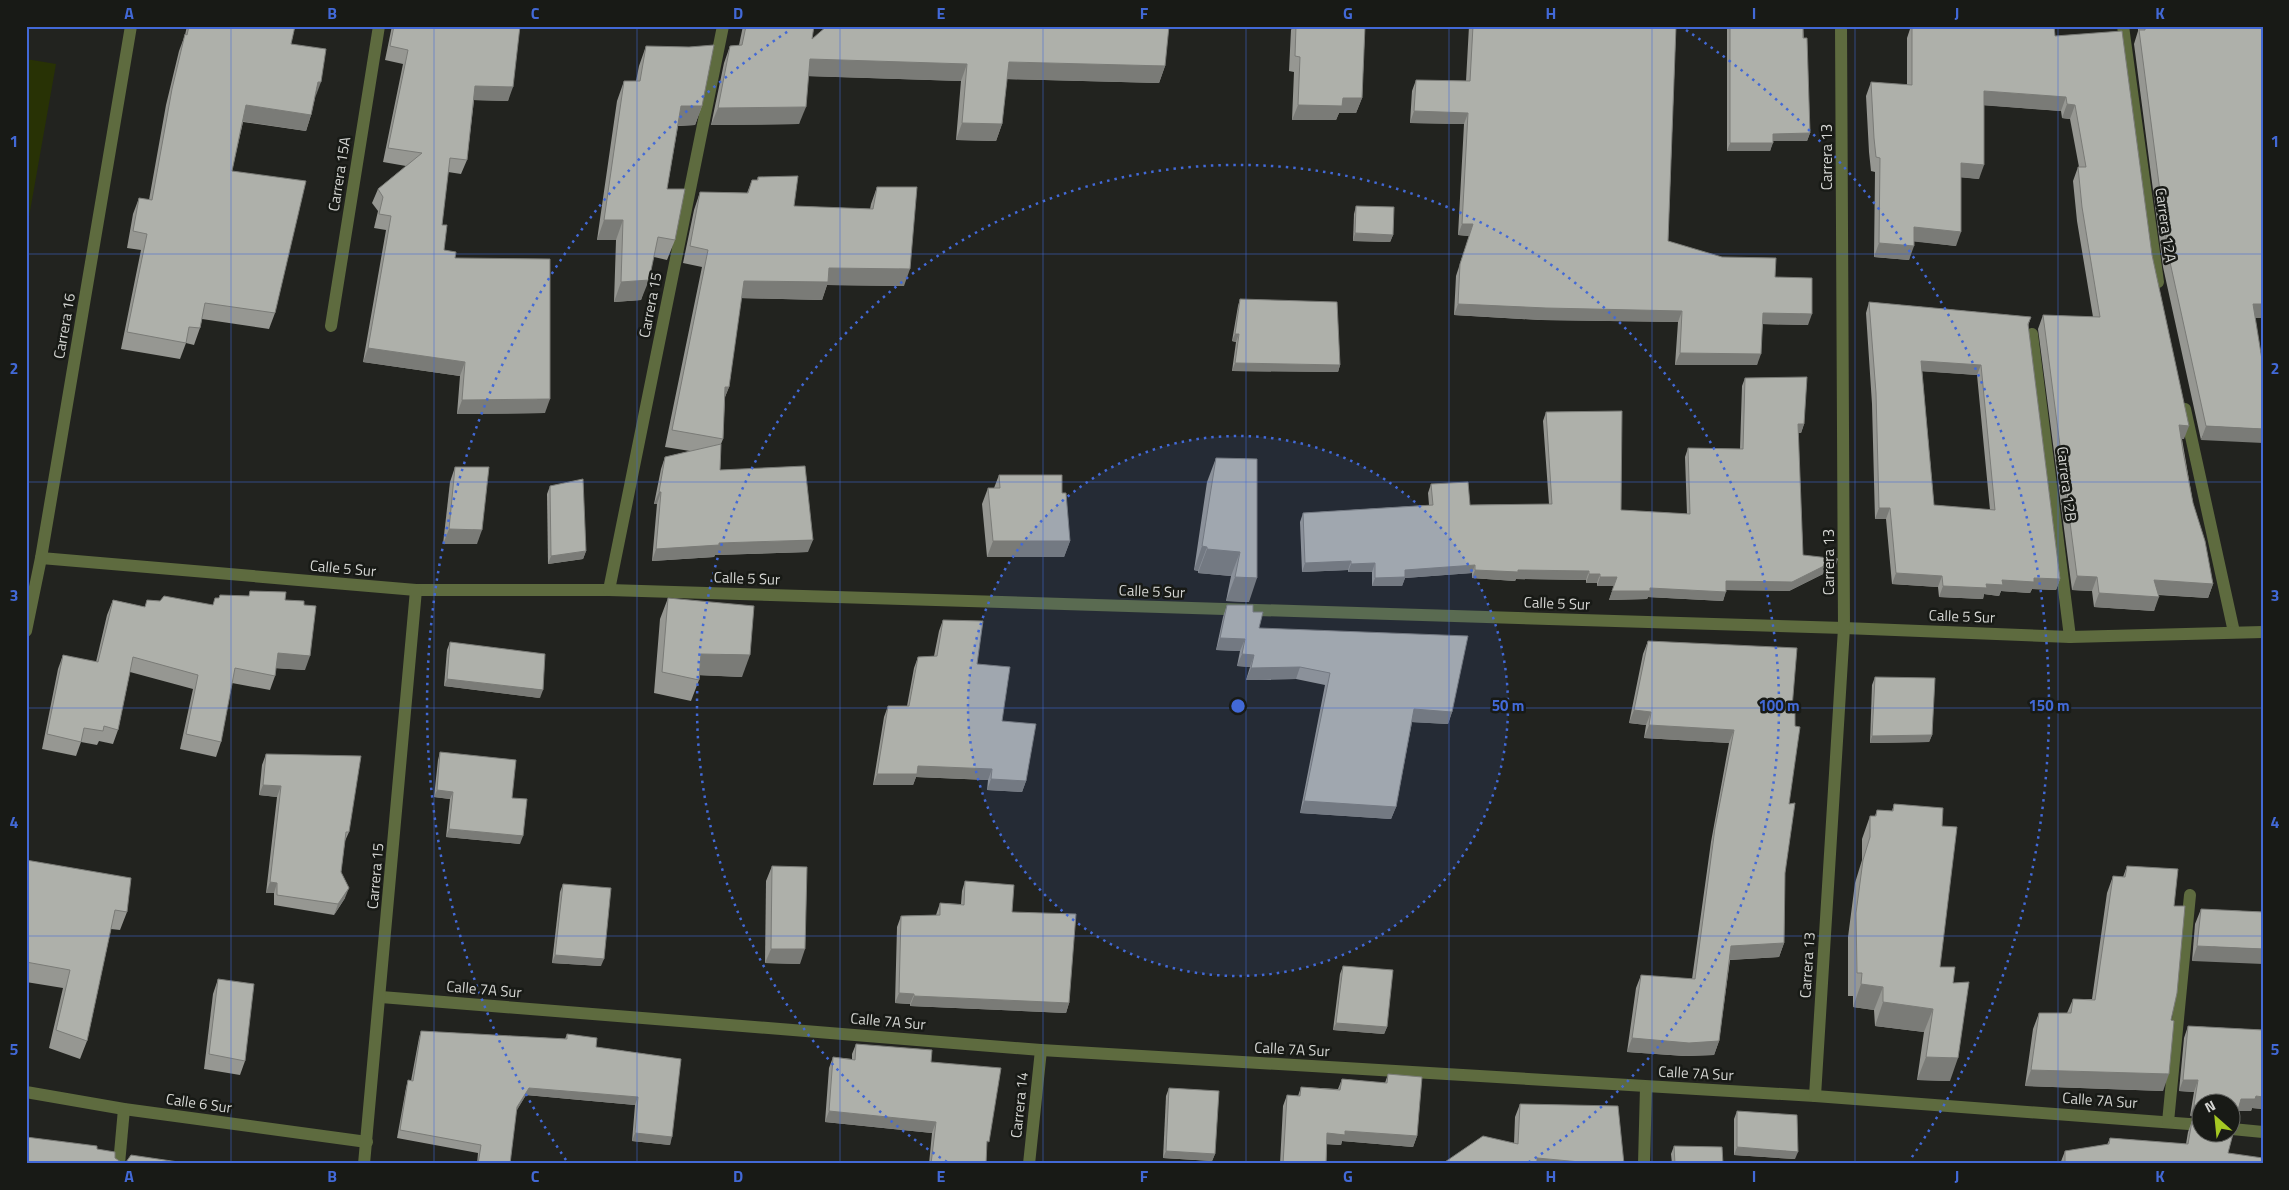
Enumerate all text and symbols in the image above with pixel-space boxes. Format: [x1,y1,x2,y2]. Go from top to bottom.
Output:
text: A [124,1,134,25]
text: B [327,1,337,25]
text: C [531,1,540,25]
text: D [733,1,743,25]
text: E [937,1,946,25]
text: F [1140,1,1149,25]
text: G [1343,1,1353,25]
text: H [1546,1,1556,25]
text: I [1752,1,1756,25]
text: J [1955,1,1959,25]
text: K [2155,1,2165,25]
street label: Carrera 13 [1815,124,1838,190]
text: 1 [10,129,18,153]
text: 1 [2271,129,2279,153]
street label: Carrera 15A [322,135,356,213]
street label: Carrera 12A [2149,186,2183,264]
street label: Carrera 15 [632,270,668,340]
street label: Carrera 16 [47,291,81,361]
text: 2 [10,356,18,380]
text: 2 [2271,356,2279,380]
street label: Carrera 12B [2051,445,2083,523]
street label: Carrera 13 [1817,529,1840,595]
street label: Calle 5 Sur [309,554,377,582]
street label: Calle 5 Sur [713,565,781,591]
street label: Calle 5 Sur [1118,578,1186,604]
text: 3 [10,583,18,607]
text: 3 [2271,583,2279,607]
street label: Calle 5 Sur [1523,590,1591,616]
street label: Calle 5 Sur [1928,603,1996,629]
text: 50 m [1492,694,1524,717]
text: 100 m [1758,694,1800,717]
text: 150 m [2028,694,2070,717]
centre of rings [1229,697,1247,715]
text: 4 [10,810,19,834]
text: 4 [2271,810,2280,834]
street label: Carrera 15 [361,842,389,910]
street label: Carrera 13 [1793,931,1821,999]
street label: Calle 7A Sur [445,974,523,1004]
street label: Calle 7A Sur [849,1006,927,1036]
street label: Calle 7A Sur [1254,1036,1330,1062]
text: 5 [10,1037,19,1061]
text: 5 [2271,1037,2280,1061]
street label: Calle 7A Sur [1658,1060,1734,1086]
street label: Carrera 14 [1004,1071,1034,1139]
street label: Calle 7A Sur [2062,1086,2138,1114]
street label: Calle 6 Sur [164,1087,234,1119]
north arrow [2192,1092,2242,1142]
text: N [2201,1094,2219,1118]
text: A [124,1164,134,1188]
text: B [327,1164,337,1188]
text: C [531,1164,540,1188]
text: D [733,1164,743,1188]
text: E [937,1164,946,1188]
text: F [1140,1164,1149,1188]
text: G [1343,1164,1353,1188]
text: H [1546,1164,1556,1188]
text: I [1752,1164,1756,1188]
text: J [1955,1164,1959,1188]
text: K [2155,1164,2165,1188]

